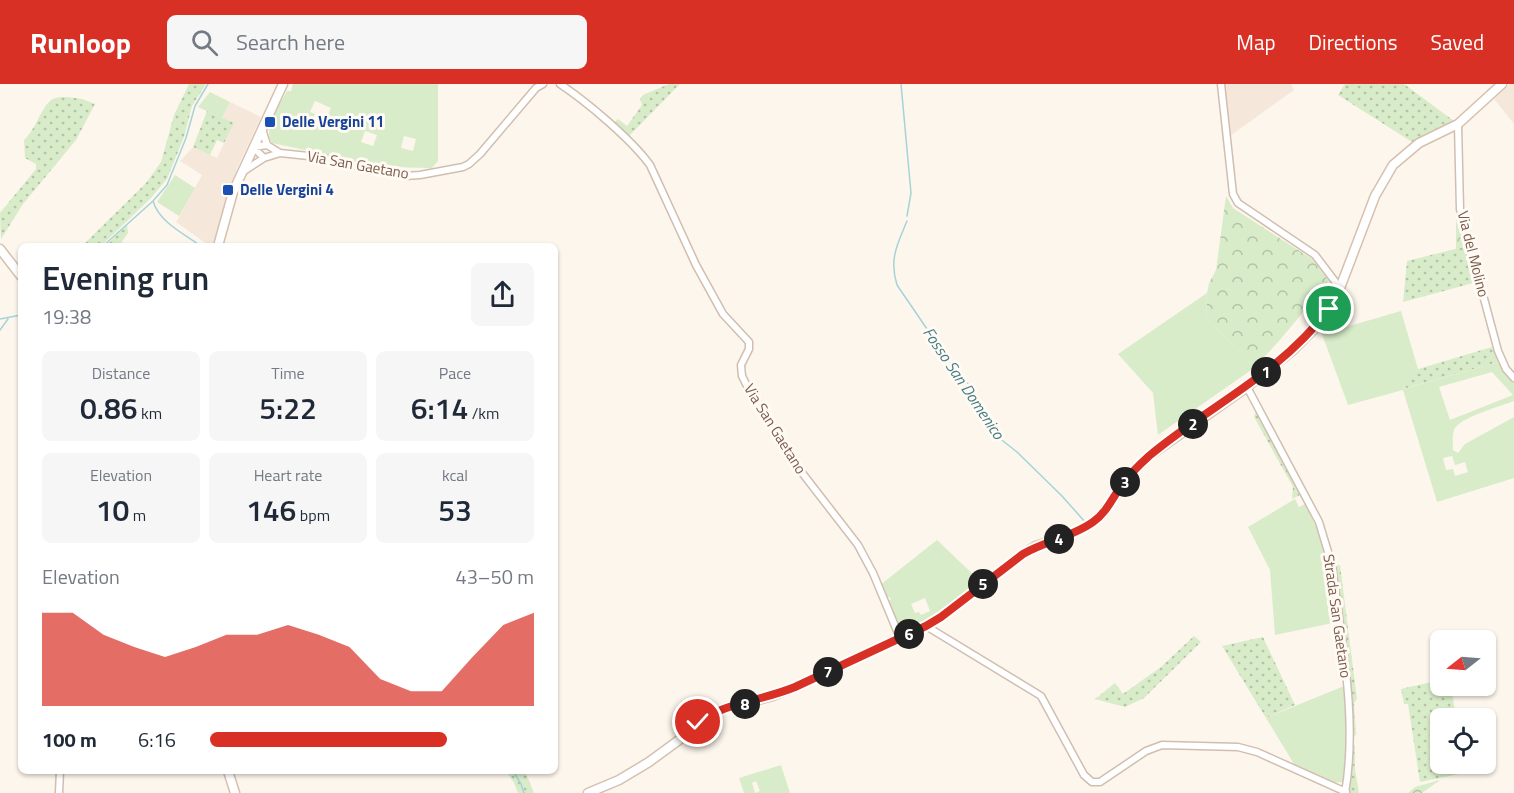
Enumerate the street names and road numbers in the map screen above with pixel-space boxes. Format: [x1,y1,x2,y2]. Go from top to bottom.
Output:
street label: Via San Gaetano [305,144,411,185]
street label: Via del Molino [1452,208,1495,300]
street label: Via San Gaetano [738,379,812,479]
street label: Strada San Gaetano [1317,553,1358,679]

